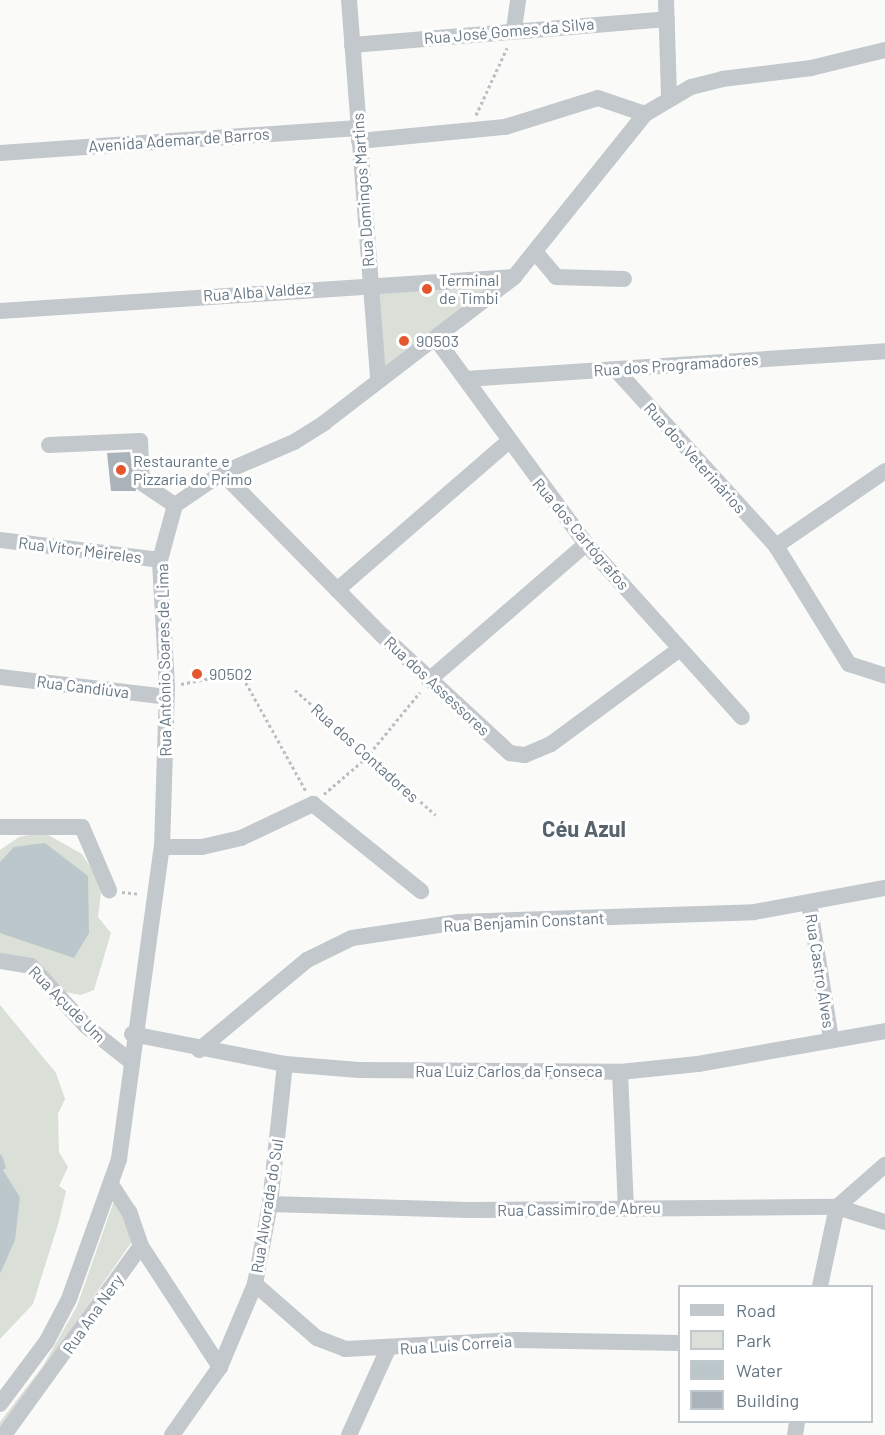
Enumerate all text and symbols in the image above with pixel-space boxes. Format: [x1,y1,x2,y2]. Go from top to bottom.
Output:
street label: Rua José Gomes da Silva [423,14,595,48]
street label: Rua Domingos Martins [348,112,378,268]
street label: Avenida Ademar de Barros [88,124,270,156]
place label: Terminal de Timbi [439,270,499,308]
street label: Rua Alba Valdez [202,279,312,305]
marker: Terminal de Timbi [420,282,434,296]
place label: 90503 [416,331,459,351]
marker: 90503 [397,334,411,348]
street label: Rua dos Programadores [593,350,759,380]
street label: Rua dos Veterinários [640,399,750,517]
place label: Restaurante e Pizzaria do Primo [133,451,252,489]
marker: Restaurante e Pizzaria do Primo [114,463,128,477]
street label: Rua dos Cartógrafos [529,474,633,594]
street label: Rua Vítor Meireles [17,533,143,567]
street label: Rua Antônio Soares de Lima [153,563,175,757]
street label: Rua dos Assessores [380,632,494,740]
place label: 90502 [209,664,252,684]
marker: 90502 [190,667,204,681]
street label: Rua Candiúva [36,672,130,702]
street label: Rua dos Contadores [307,700,423,806]
district label: Céu Azul [542,816,626,842]
street label: Rua Benjamin Constant [443,908,605,936]
street label: Rua Castro Alves [801,912,839,1030]
street label: Rua Açude Um [25,962,109,1046]
street label: Rua Luiz Carlos da Fonseca [415,1061,603,1081]
street label: Rua Alvorada do Sul [247,1138,287,1274]
street label: Rua Cassimiro de Abreu [497,1198,661,1220]
street label: Rua Ana Nery [59,1271,127,1357]
legend [678,1285,873,1423]
text: Road [736,1299,776,1321]
text: Park [736,1329,771,1351]
street label: Rua Luís Correia [399,1332,513,1358]
text: Water [736,1359,783,1381]
text: Building [736,1389,799,1411]

